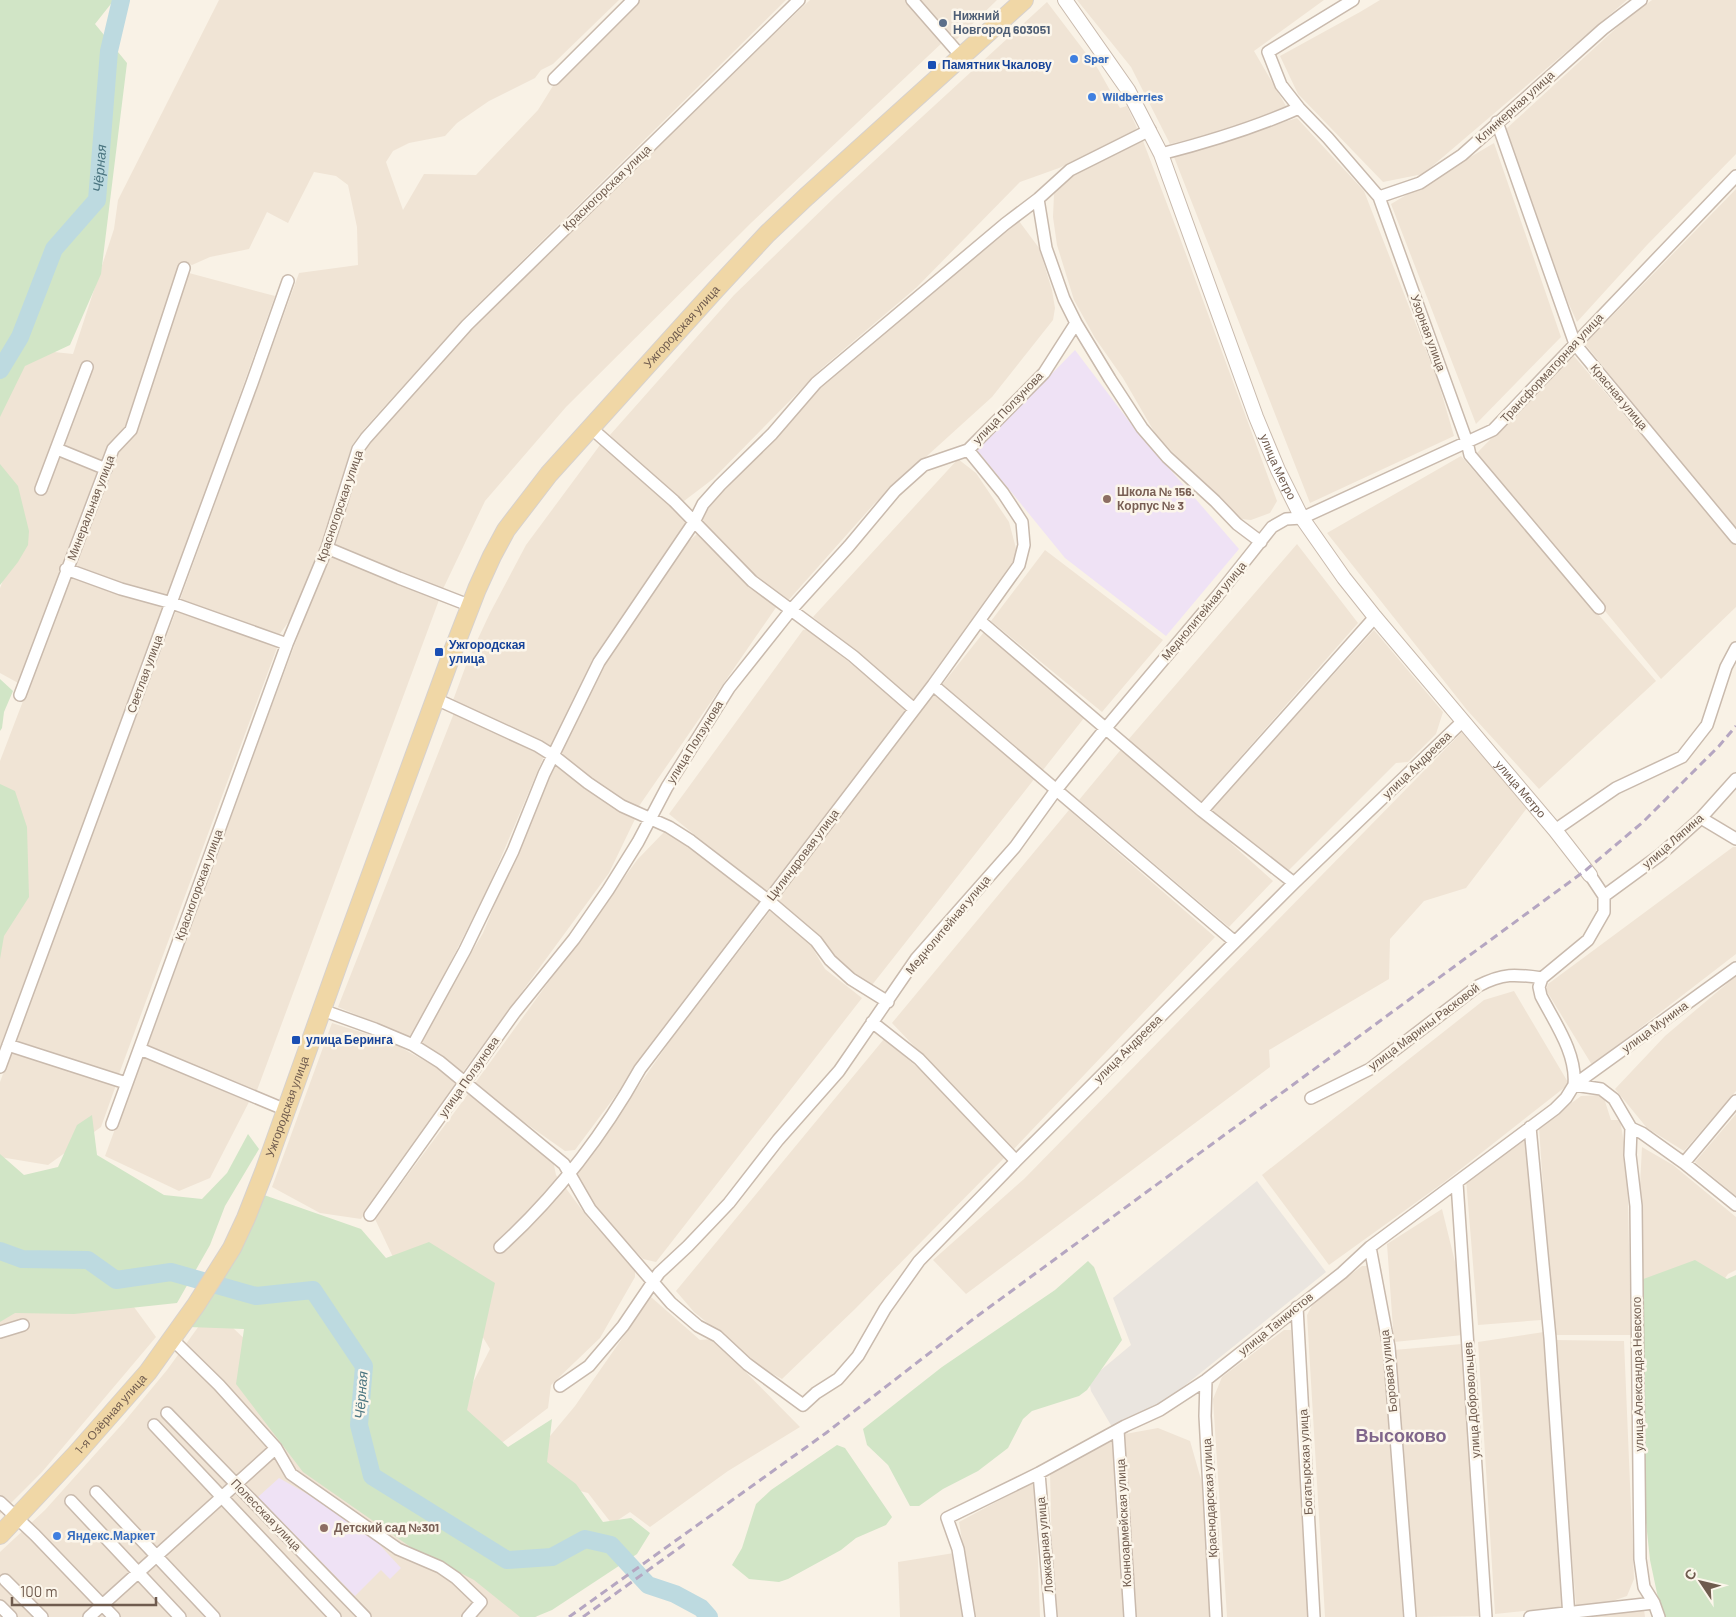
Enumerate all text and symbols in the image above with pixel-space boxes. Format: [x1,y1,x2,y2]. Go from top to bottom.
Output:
place label: Нижний Новгород 603051 [953,8,1050,37]
marker: Нижний Новгород 603051 [937,17,949,29]
place label: Spar [1084,51,1109,65]
marker: Spar [1068,53,1080,65]
place label: Памятник Чкалову [942,57,1052,72]
marker: Памятник Чкалову [926,59,938,71]
street label: Клинкерная улица [1472,67,1558,146]
place label: Wildberries [1102,89,1163,103]
marker: Wildberries [1086,91,1098,103]
street label: Красногорская улица [559,141,654,234]
water label: Чёрная [89,143,110,193]
street label: Ужгородская улица [640,282,722,370]
street label: Узорная улица [1408,292,1449,374]
street label: Трансформаторная улица [1497,310,1607,426]
street label: Красная улица [1587,361,1652,433]
street label: улица Ползунова [969,368,1046,447]
street label: улица Метро [1257,432,1300,502]
street label: Красногорская улица [313,448,366,564]
street label: Минеральная улица [63,453,118,563]
place label: Школа № 156. Корпус № 3 [1117,484,1195,513]
marker: Школа № 156. Корпус № 3 [1101,493,1113,505]
street label: Меднолитейная улица [1158,558,1249,663]
street label: Светлая улица [123,632,166,715]
place label: Ужгородская улица [449,637,525,666]
marker: Ужгородская улица [433,646,445,658]
street label: улица Ползунова [663,697,726,786]
street label: улица Андреева [1379,728,1454,801]
street label: улица Метро [1492,757,1550,820]
street label: Цилиндровая улица [763,806,842,904]
street label: улица Ляпина [1639,810,1707,871]
street label: Красногорская улица [171,827,226,942]
street label: Меднолитейная улица [902,872,993,977]
street label: улица Марины Расковой [1365,980,1482,1073]
street label: улица Мунина [1619,997,1691,1056]
street label: улица Андреева [1091,1011,1165,1086]
place label: улица Беринга [306,1032,393,1047]
street label: улица Ползунова [435,1033,502,1120]
marker: улица Беринга [290,1034,302,1046]
street label: Ужгородская улица [262,1054,311,1159]
street label: улица Танкистов [1235,1289,1316,1358]
street label: улица Александра Невского [1629,1296,1646,1452]
street label: Боровая улица [1377,1329,1400,1413]
street label: улица Добровольцев [1460,1342,1483,1459]
water label: Чёрная [350,1370,371,1419]
street label: 1-я Озёрная улица [71,1371,149,1456]
street label: Богатырская улица [1295,1408,1316,1515]
district label: Высоково [1356,1424,1446,1446]
street label: Краснодарская улица [1199,1437,1220,1558]
street label: Конноармейская улица [1113,1458,1134,1588]
street label: Полесская улица [228,1475,305,1554]
street label: Ложкарная улица [1033,1496,1056,1594]
place label: Детский сад №301 [334,1520,439,1535]
marker: Детский сад №301 [318,1522,330,1534]
place label: Яндекс.Маркет [67,1528,156,1543]
marker: Яндекс.Маркет [51,1530,63,1542]
north arrow [1676,1557,1726,1607]
text: С [1680,1565,1700,1583]
scale bar [12,1574,156,1606]
text: 100 m [20,1582,58,1600]

